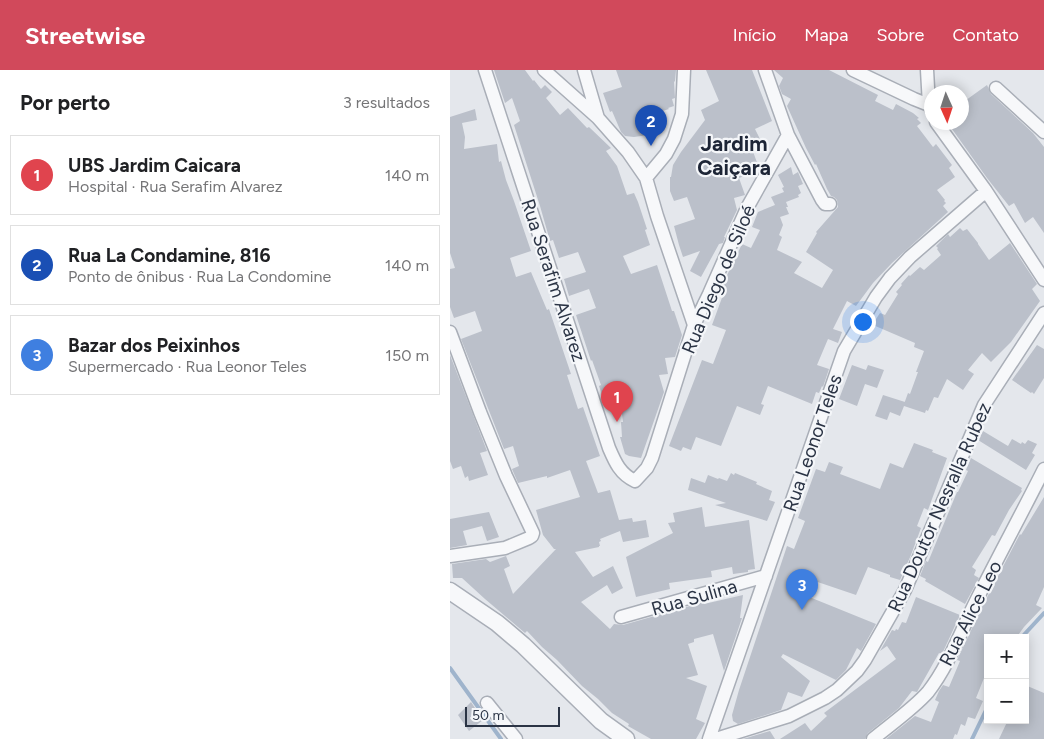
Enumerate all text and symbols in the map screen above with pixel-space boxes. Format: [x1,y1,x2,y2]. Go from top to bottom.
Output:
text: Streetwise [25,21,145,50]
text: Início [733,24,776,46]
text: Mapa [804,24,848,46]
text: Sobre [876,24,924,46]
text: Contato [952,24,1019,46]
north arrow [924,85,969,130]
text: Por perto [20,90,110,115]
text: 3 resultados [343,93,430,112]
pin: 2 [635,105,667,146]
district label: Jardim Caiçara [697,131,771,180]
text: UBS Jardim Caicara [68,154,241,177]
text: 1 [34,166,40,185]
text: 140 m [385,166,429,185]
text: Hospital · Rua Serafim Alvarez [68,177,283,196]
street label: Rua Serafim Alvarez [516,196,591,364]
street label: Rua Diego de Siloé [677,201,760,357]
text: Rua La Condamine, 816 [68,244,271,267]
text: 2 [32,256,42,275]
text: 140 m [385,256,429,275]
text: Ponto de ônibus · Rua La Condomine [68,267,331,286]
your location [850,309,876,335]
text: Bazar dos Peixinhos [68,334,240,357]
text: 3 [33,346,41,365]
text: 150 m [385,346,429,365]
text: Supermercado · Rua Leonor Teles [68,357,307,376]
street label: Rua Leonor Teles [778,371,847,515]
pin: 1 [601,381,633,422]
street label: Rua Doutor Nesralla Rubez [883,399,996,616]
street label: Rua Alice Leo [934,557,1007,670]
pin: 3 [786,569,818,610]
street label: Rua Sulina [649,574,740,621]
map controls [984,634,1029,724]
button: + [984,634,1029,679]
button: − [984,679,1029,724]
scale bar [465,704,560,727]
text: 50 m [472,707,504,724]

